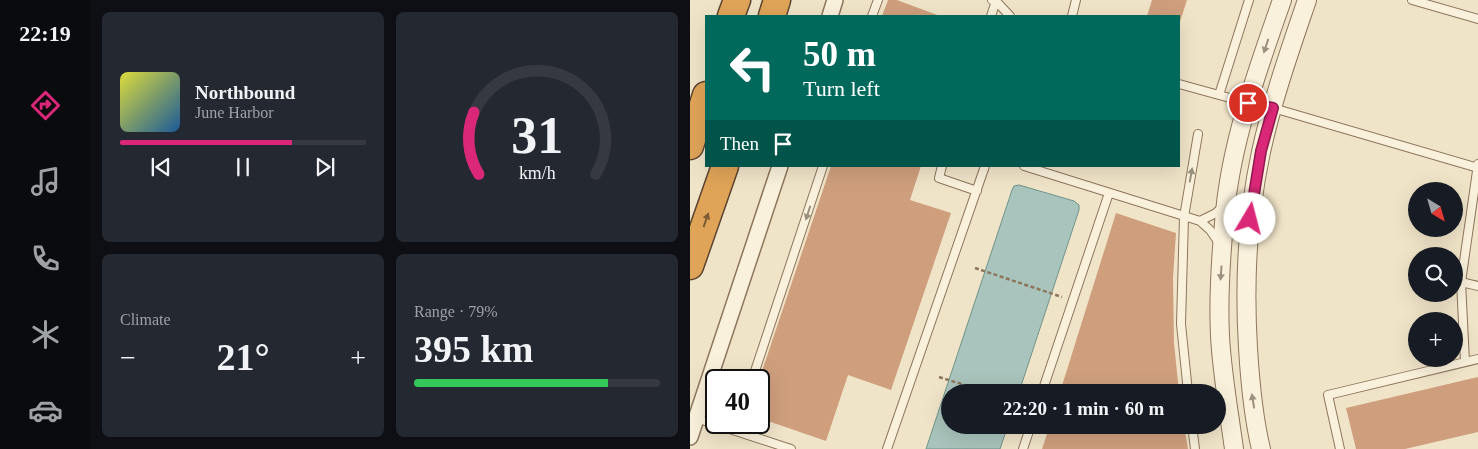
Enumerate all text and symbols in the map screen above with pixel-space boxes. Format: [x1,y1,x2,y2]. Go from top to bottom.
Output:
text: 22:19 [19,21,71,46]
icon: left [720,35,785,100]
text: 50 m [803,35,876,74]
one-way arrow [1262,39,1269,54]
text: Turn left [803,76,880,101]
text: Northbound [195,82,295,103]
pin [1227,82,1269,124]
icon: directions [28,88,63,123]
icon: arrive [1234,89,1262,117]
text: June Harbor [195,104,274,121]
text: 31 [511,107,563,164]
icon: arrive [769,130,797,158]
text: Then [720,133,759,154]
icon: previous [147,153,175,181]
icon: pause [229,153,257,181]
icon: next [311,153,339,181]
text: km/h [519,163,555,183]
icon: music [28,164,63,199]
one-way arrow [1187,167,1195,183]
north arrow [1408,182,1462,238]
map controls [1408,182,1463,367]
position arrow [1223,192,1275,244]
one-way arrow [803,205,811,220]
one-way arrow [702,212,710,227]
icon: phone [28,241,63,276]
button: search [1408,247,1463,302]
one-way arrow [1217,266,1225,282]
text: Range · 79% [414,303,498,320]
text: Climate [120,311,171,328]
button: + [1408,312,1463,367]
icon: climate [28,317,63,352]
text: 395 km [414,328,533,370]
text: 21° [216,336,270,378]
text: − [120,342,136,373]
text: + [350,342,366,373]
speed limit sign: 40 [705,369,770,434]
icon: car [28,393,63,428]
one-way arrow [1249,393,1257,409]
text: 22:20 · 1 min · 60 m [1003,398,1164,419]

